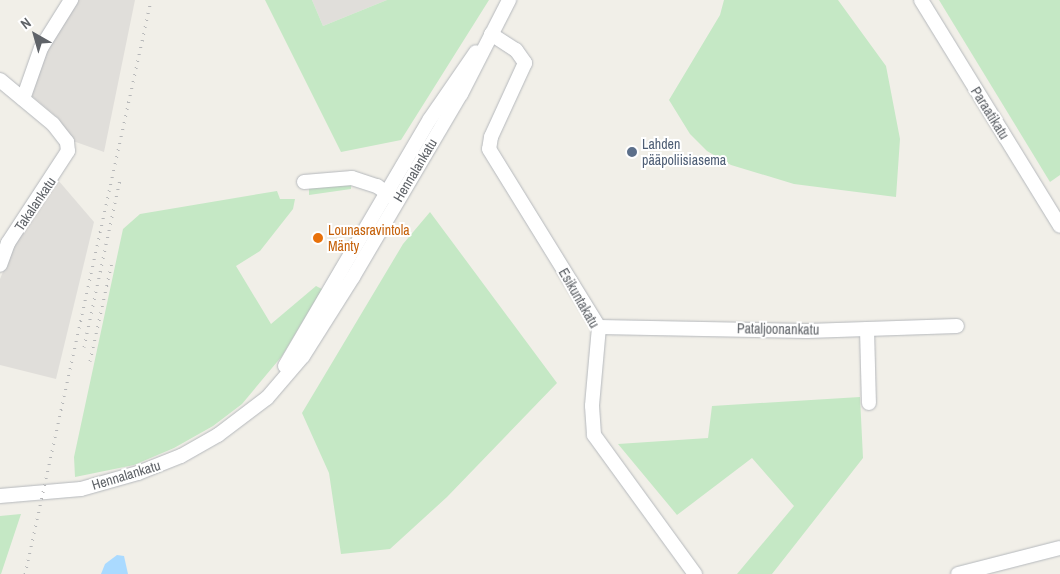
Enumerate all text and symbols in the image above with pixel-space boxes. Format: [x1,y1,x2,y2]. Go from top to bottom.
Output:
north arrow [10,10,60,60]
text: N [17,14,35,33]
street label: Paraatikatu [967,84,1013,142]
street label: Hennalankatu [390,135,440,205]
place label: Lahden pääpoliisiasema [642,136,726,168]
marker: Lahden pääpoliisiasema [626,146,638,158]
street label: Takalankatu [11,174,59,234]
place label: Lounasravintola Mänty [328,222,410,254]
marker: Lounasravintola Mänty [312,232,324,244]
street label: Esikuntakatu [555,265,603,331]
street label: Pataljoonankatu [737,320,819,338]
street label: Hennalankatu [90,457,162,493]

